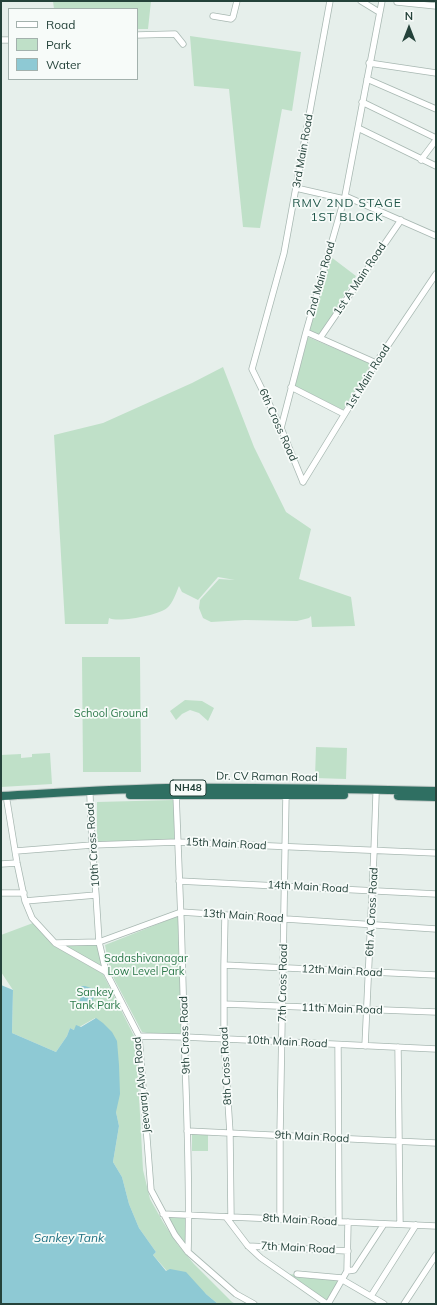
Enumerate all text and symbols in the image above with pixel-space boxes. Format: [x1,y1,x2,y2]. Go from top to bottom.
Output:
legend [8,8,138,80]
north arrow [389,8,429,48]
text: N [405,9,413,23]
text: Road [46,17,75,32]
text: Park [46,37,71,52]
text: Water [46,57,81,72]
street label: 3rd Main Road [290,113,316,189]
district label: RMV 2ND STAGE 1ST BLOCK [292,196,402,224]
street label: 2nd Main Road [304,240,338,318]
street label: 1st A Main Road [331,240,389,318]
street label: 1st Main Road [343,342,393,412]
street label: 6th Cross Road [256,387,300,463]
park label: School Ground [74,707,148,721]
street label: Dr. CV Raman Road [216,770,318,784]
road number: NH48 [170,780,206,796]
street label: 10th Cross Road [83,802,103,888]
street label: 15th Main Road [185,835,267,853]
street label: 6th A Cross Road [363,867,381,957]
street label: 14th Main Road [267,878,349,896]
street label: 13th Main Road [202,907,284,925]
street label: 7th Cross Road [276,944,290,1022]
park label: Sadashivanagar Low Level Park [104,952,188,978]
street label: 12th Main Road [301,962,383,980]
park label: Sankey Tank Park [70,986,120,1012]
street label: 9th Cross Road [177,996,193,1074]
street label: 11th Main Road [301,1001,383,1017]
street label: 8th Cross Road [217,1027,235,1105]
street label: 10th Main Road [246,1033,328,1051]
street label: Jeevaraj Alva Road [130,1036,154,1134]
street label: 9th Main Road [274,1128,350,1146]
street label: 8th Main Road [262,1211,338,1229]
water label: Sankey Tank [34,1231,104,1245]
street label: 7th Main Road [260,1239,336,1257]

